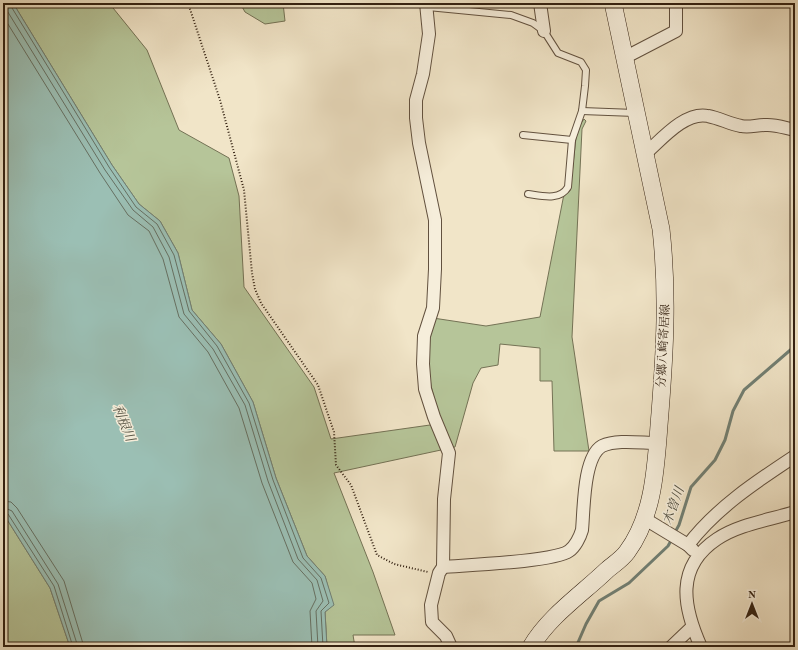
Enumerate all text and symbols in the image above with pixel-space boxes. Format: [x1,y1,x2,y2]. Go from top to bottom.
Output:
street label: 分郷八崎寄居線 [654,304,672,388]
water label: 利根川 [110,402,138,445]
water label: 木曽川 [660,483,687,527]
north arrow [732,584,772,624]
text: N [748,590,757,601]

